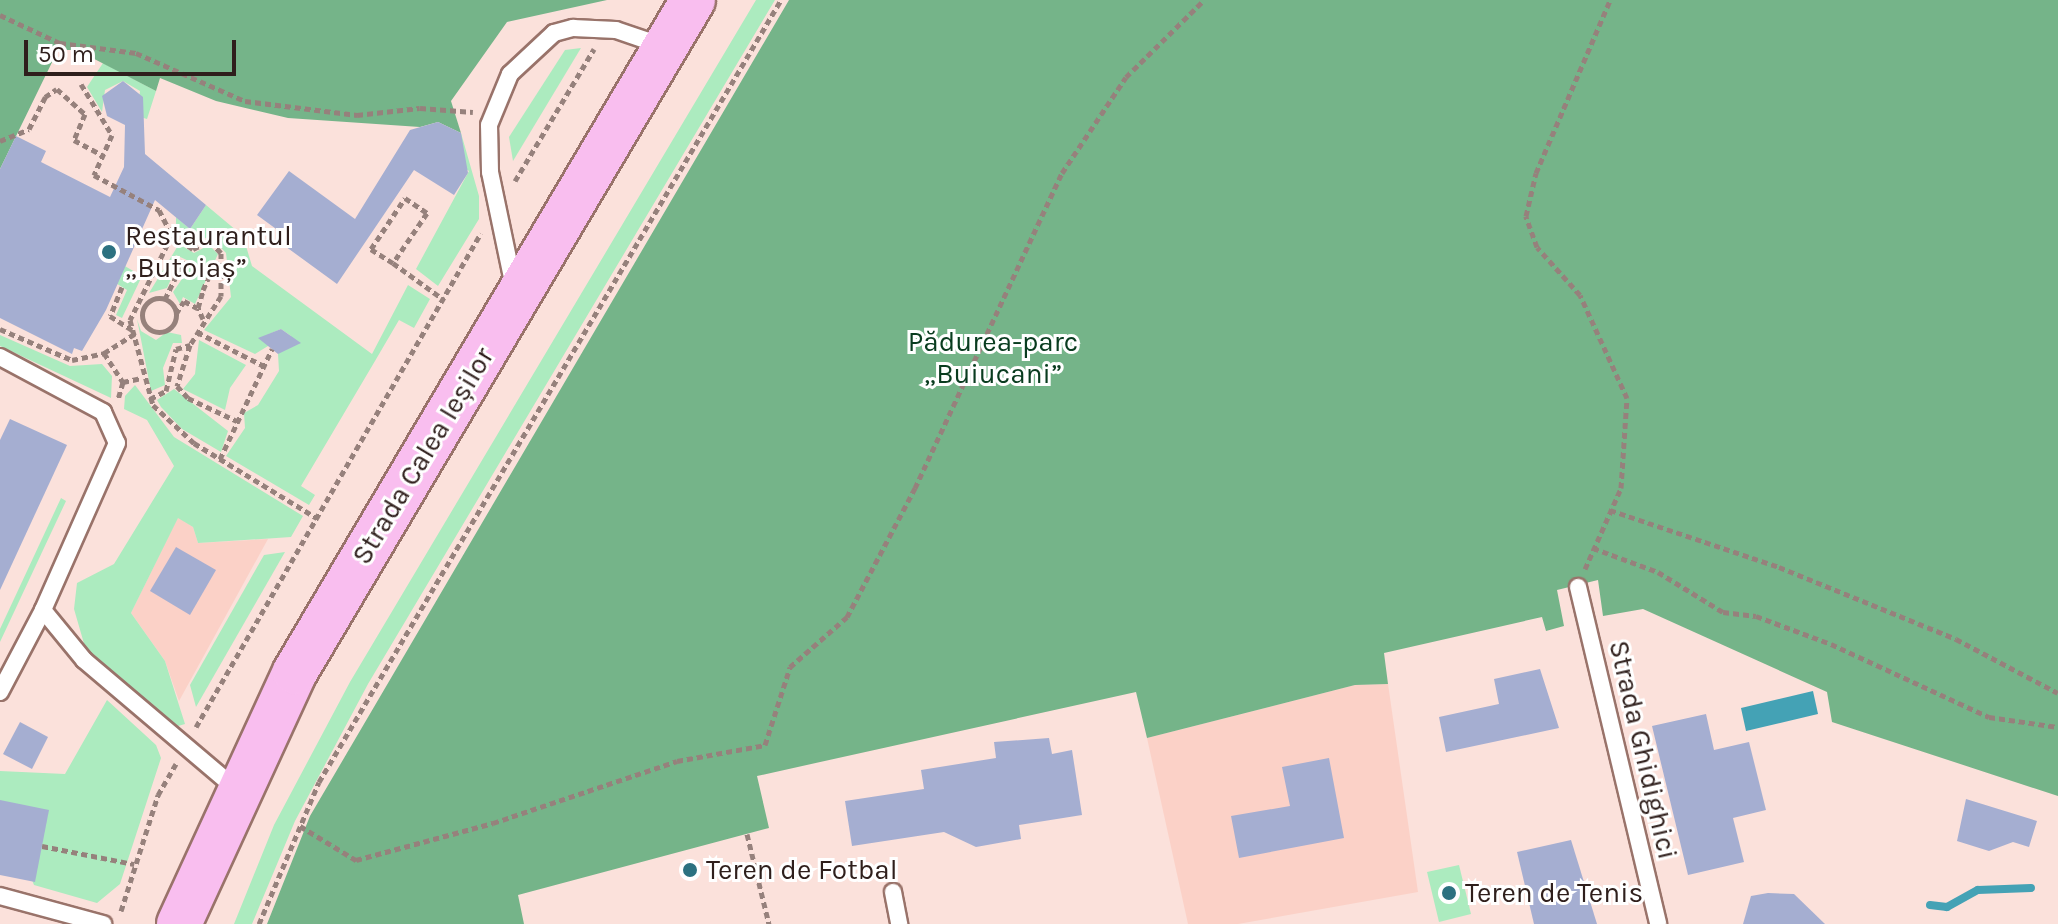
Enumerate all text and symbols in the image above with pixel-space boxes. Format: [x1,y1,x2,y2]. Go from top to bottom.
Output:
scale bar [28,24,240,74]
text: 50 m [38,40,94,68]
place label: Restaurantul „Butoiaș” [125,219,292,285]
marker: Restaurantul „Butoiaș” [100,243,118,261]
park label: Pădurea-parc „Buiucani” [908,325,1078,391]
street label: Strada Calea Ieșilor [345,341,501,571]
street label: Strada Ghidighici [1601,637,1685,863]
place label: Teren de Fotbal [706,853,898,887]
marker: Teren de Fotbal [681,861,699,879]
place label: Teren de Tenis [1465,876,1643,910]
marker: Teren de Tenis [1440,884,1458,902]

